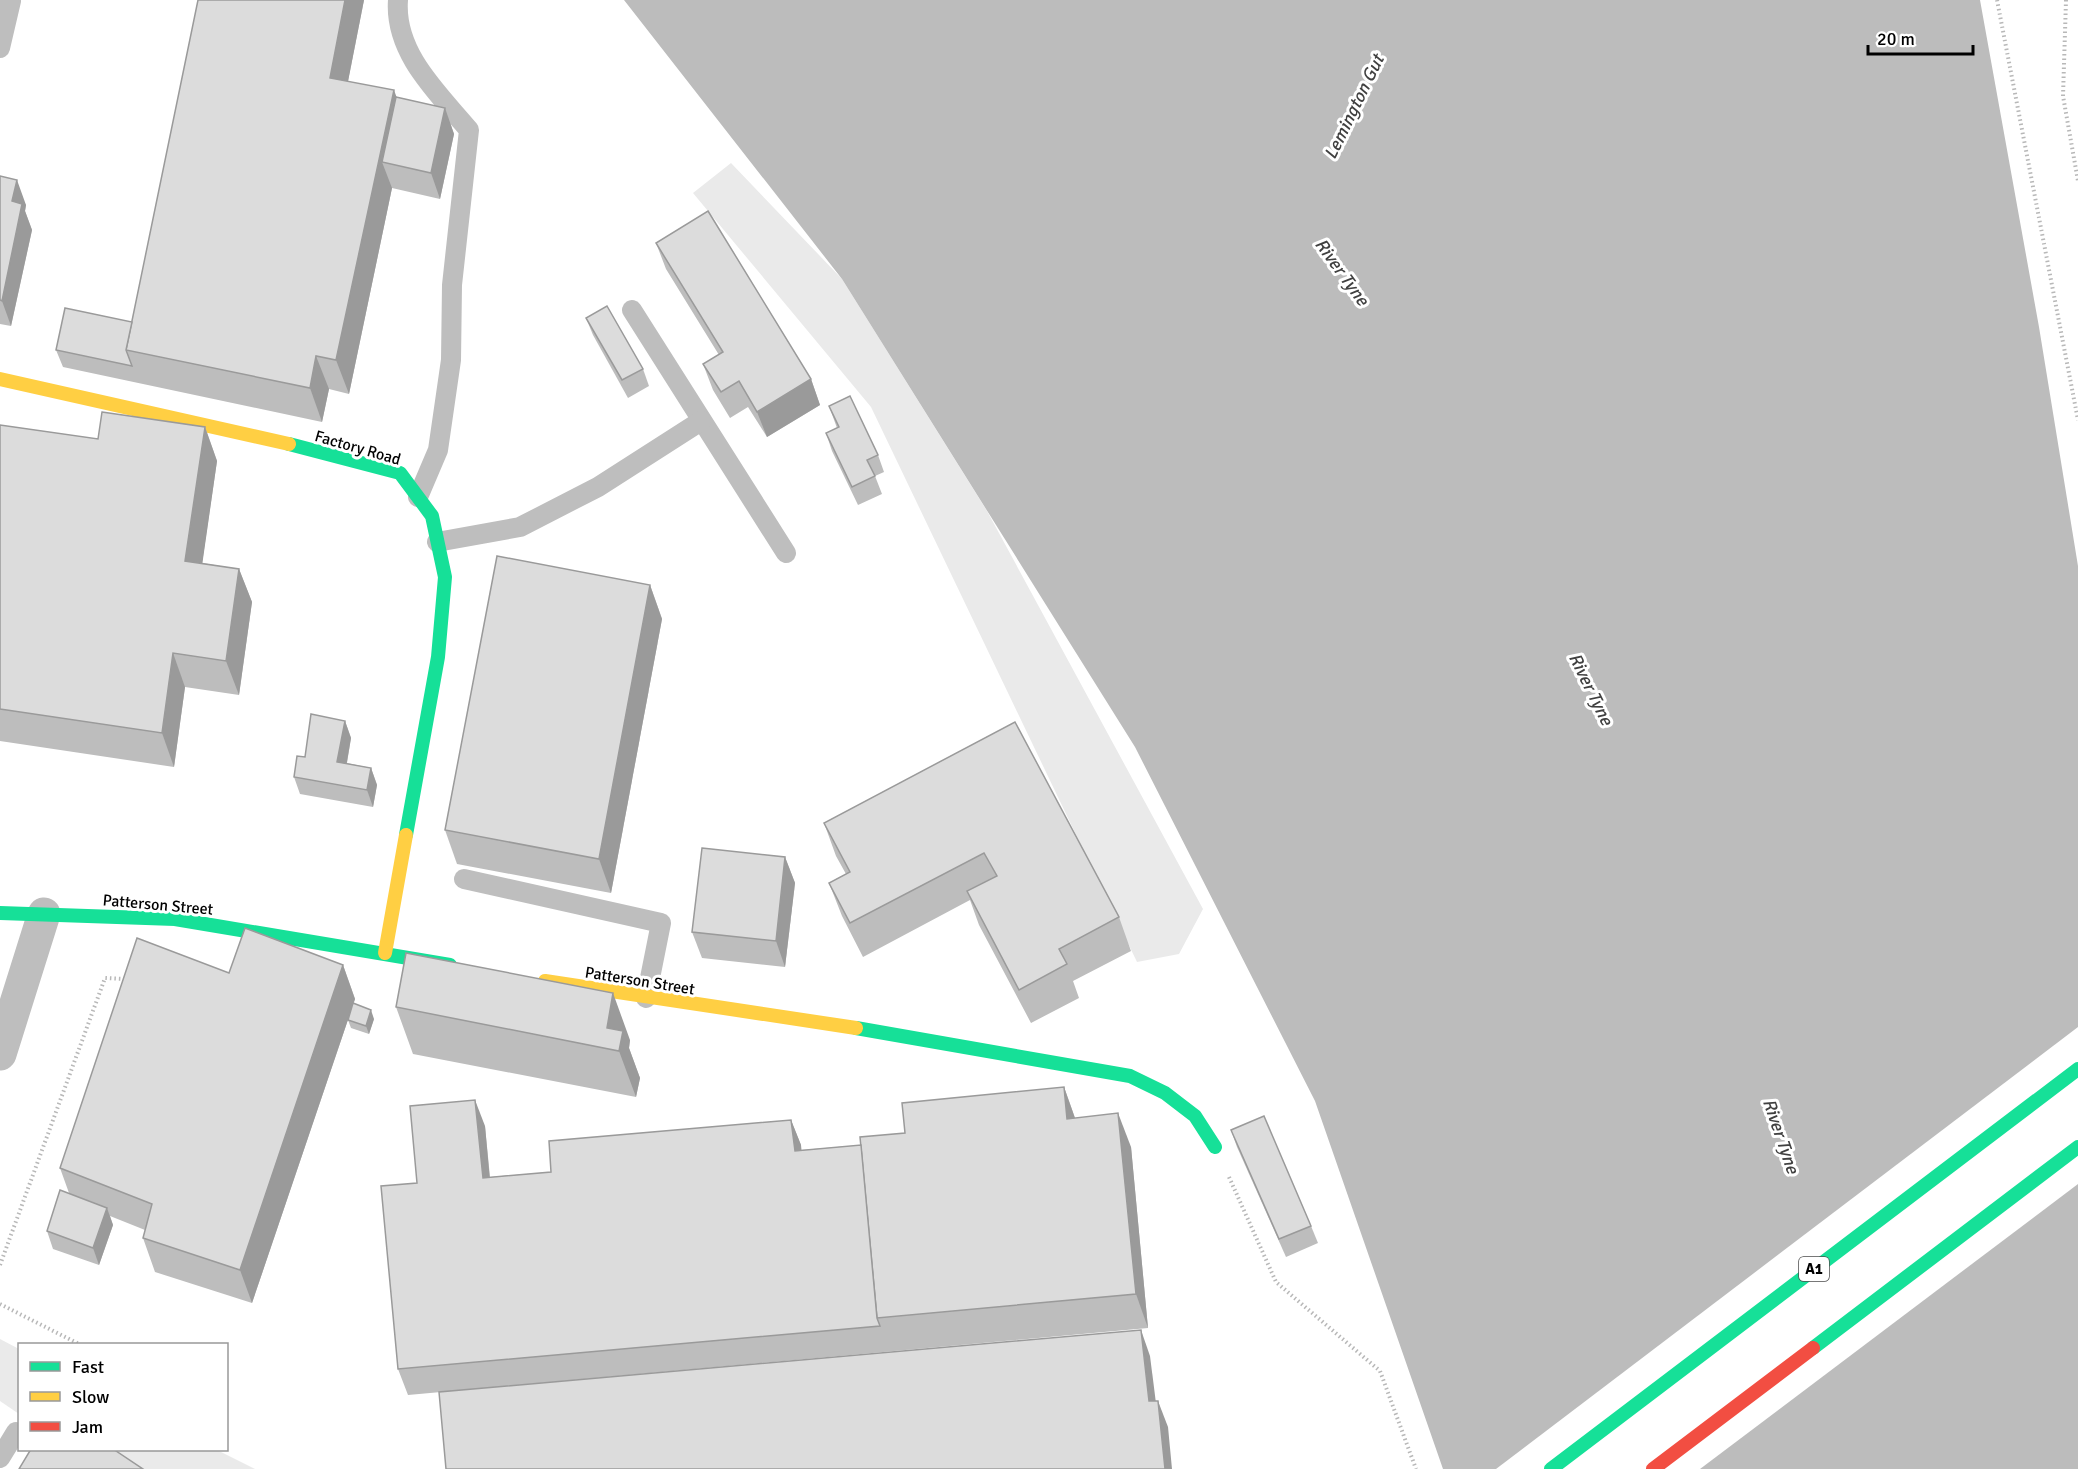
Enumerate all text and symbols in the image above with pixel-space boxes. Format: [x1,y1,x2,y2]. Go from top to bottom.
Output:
scale bar [1868,18,1973,56]
text: 20 m [1877,28,1915,50]
water label: Lemington Gut [1319,49,1390,163]
water label: River Tyne [1310,234,1374,311]
street label: Factory Road [312,426,403,470]
water label: River Tyne [1564,649,1618,730]
street label: Patterson Street [102,890,214,920]
street label: Patterson Street [584,962,697,1000]
water label: River Tyne [1758,1096,1804,1177]
road number: A1 [1799,1257,1829,1281]
legend [18,1343,228,1451]
text: Fast [72,1356,104,1378]
text: Slow [72,1386,109,1408]
text: Jam [72,1416,103,1438]

